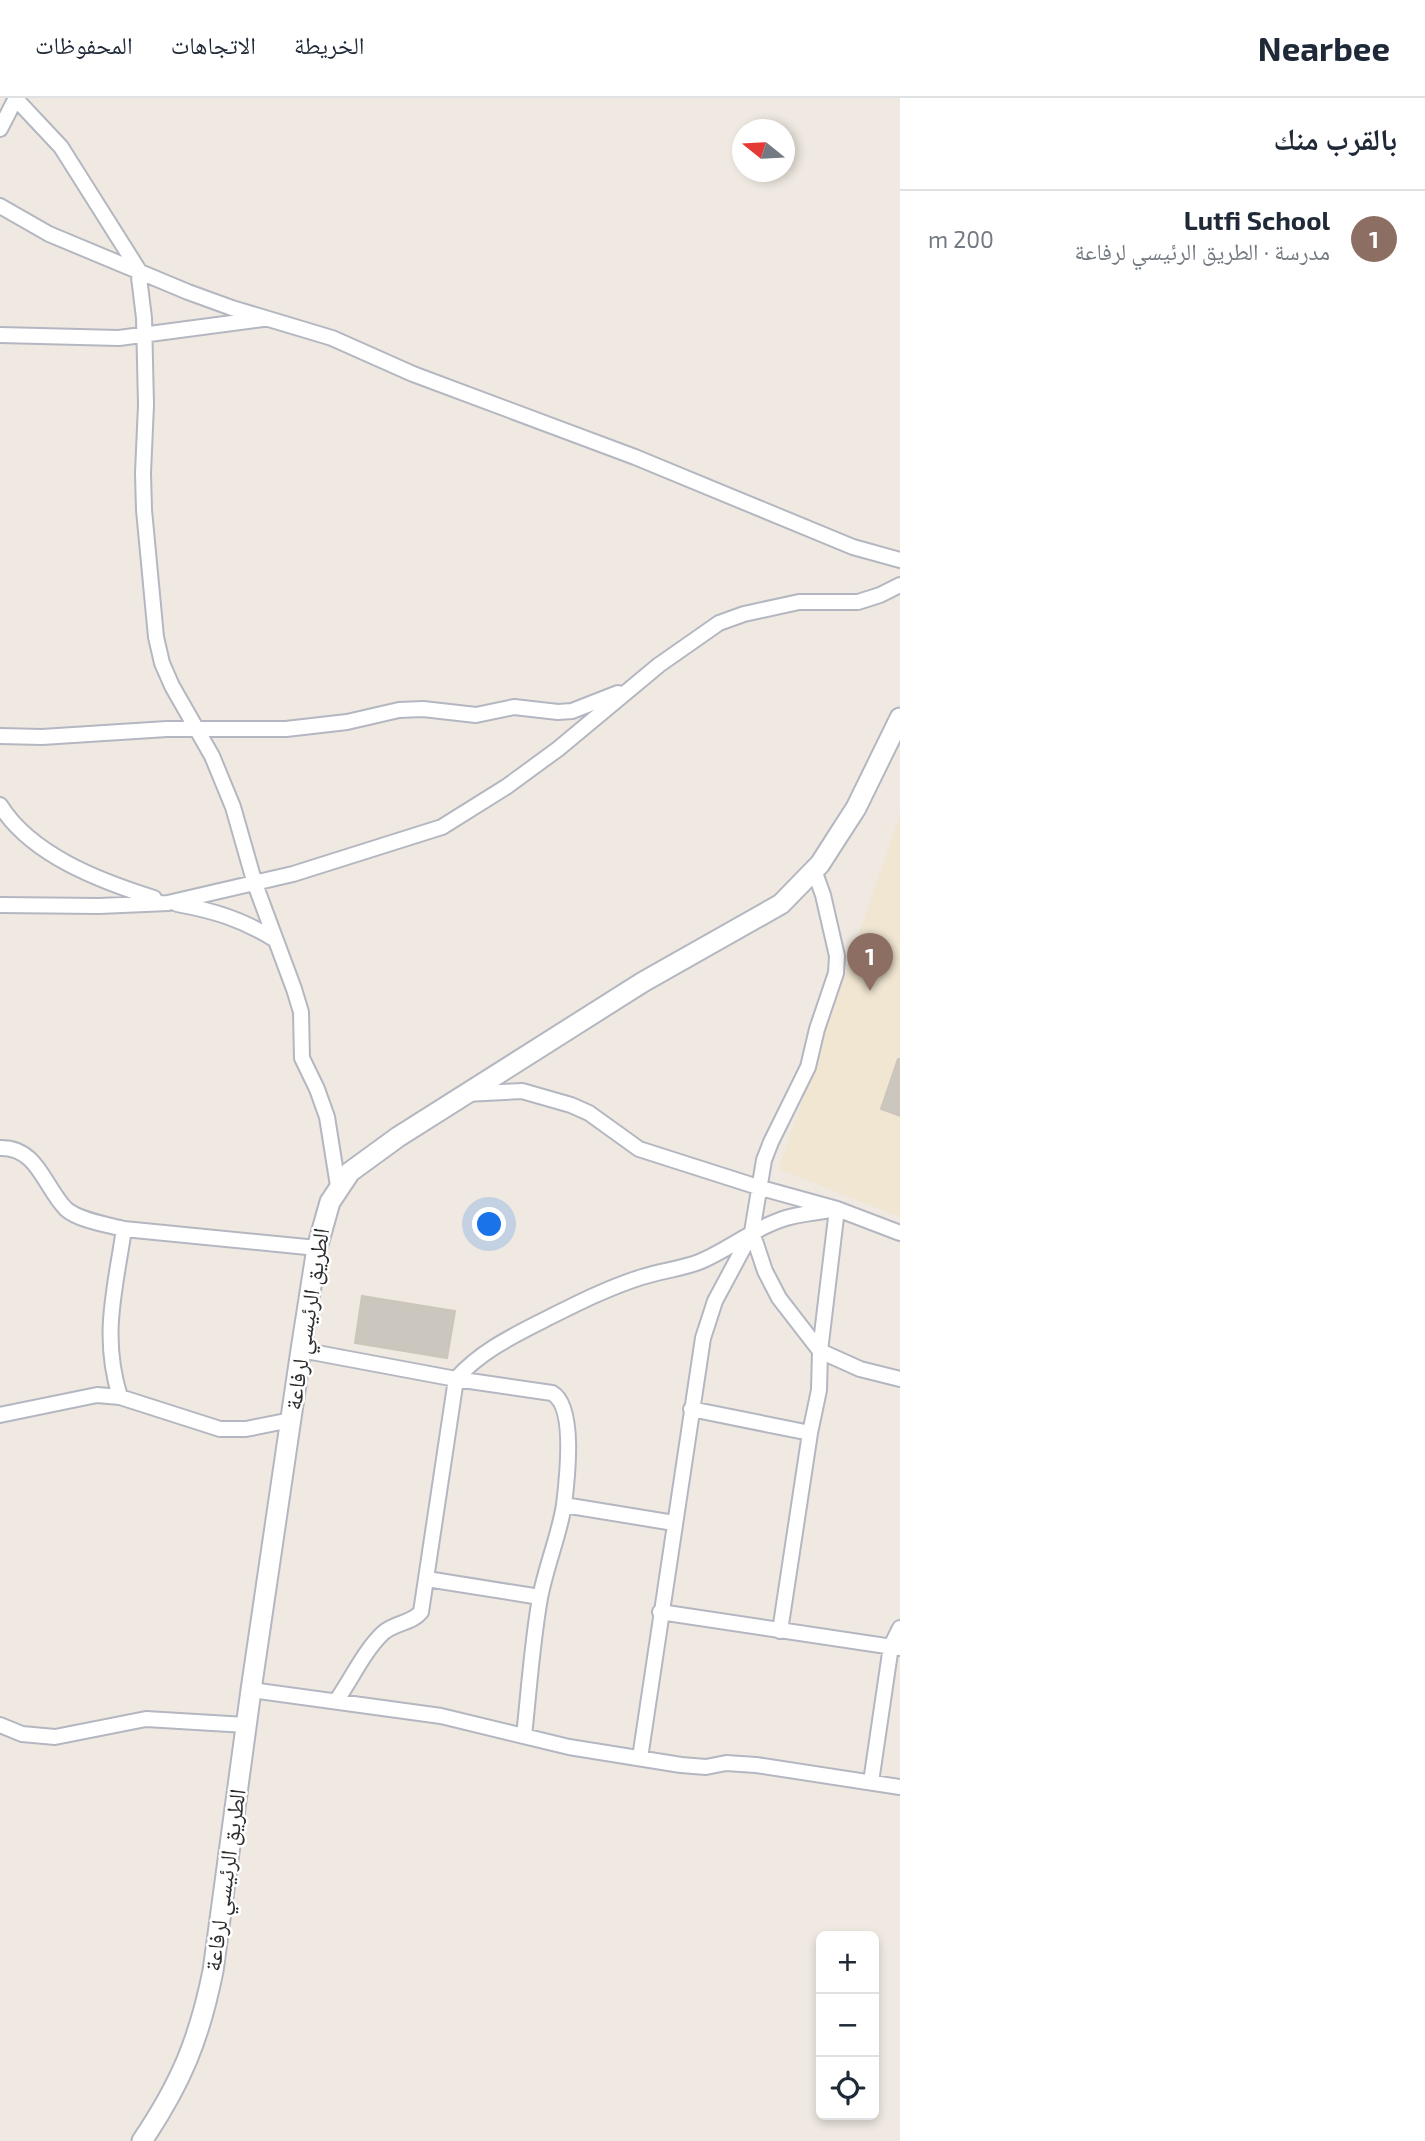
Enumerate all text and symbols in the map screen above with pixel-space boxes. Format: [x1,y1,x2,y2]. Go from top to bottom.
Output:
text: Nearbee [1258,28,1390,68]
text: المحفوظات [35,30,133,59]
text: الاتجاهات [171,30,256,59]
text: الخريطة [294,30,365,59]
north arrow [732,119,795,182]
text: بالقرب منك [1273,120,1397,156]
text: Lutfi School [1184,204,1330,235]
text: 200 m [928,225,994,253]
text: 1 [1369,225,1379,253]
text: مدرسة · الطريق الرئيسي لرفاعة [1075,237,1330,265]
pin: 1 [847,933,893,991]
your location [472,1207,506,1241]
street label: الطريق الرئيسي لرفاعة [278,1226,340,1413]
street label: الطريق الرئيسي لرفاعة [197,1787,256,1974]
map controls [816,1931,879,2120]
button: + [816,1931,879,1994]
button: − [816,1994,879,2057]
button: locate [816,2057,879,2120]

